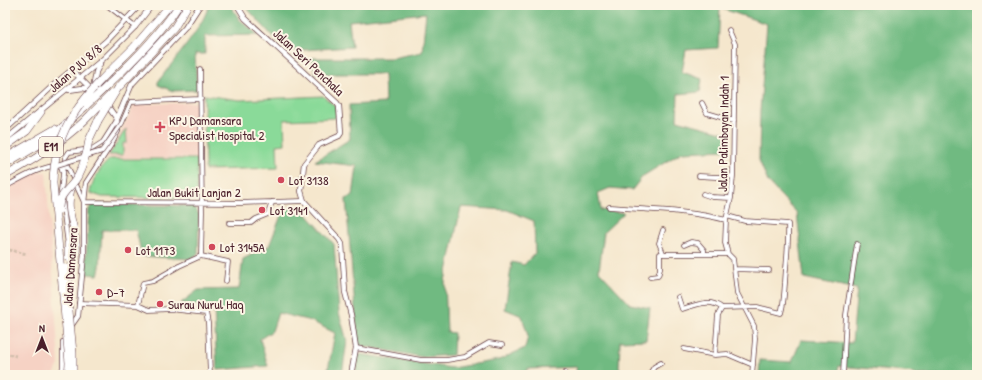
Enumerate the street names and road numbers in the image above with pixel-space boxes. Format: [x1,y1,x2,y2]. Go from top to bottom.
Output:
street label: Jalan Seri Penchala [270,24,348,100]
street label: Jalan PJU 8/8 [44,40,106,96]
street label: Jalan Palimbayan Indah 1 [713,76,733,192]
road number: E11 [39,137,63,157]
street label: Jalan Bukit Lanjan 2 [147,183,241,201]
street label: Jalan Damansara [58,227,82,307]

